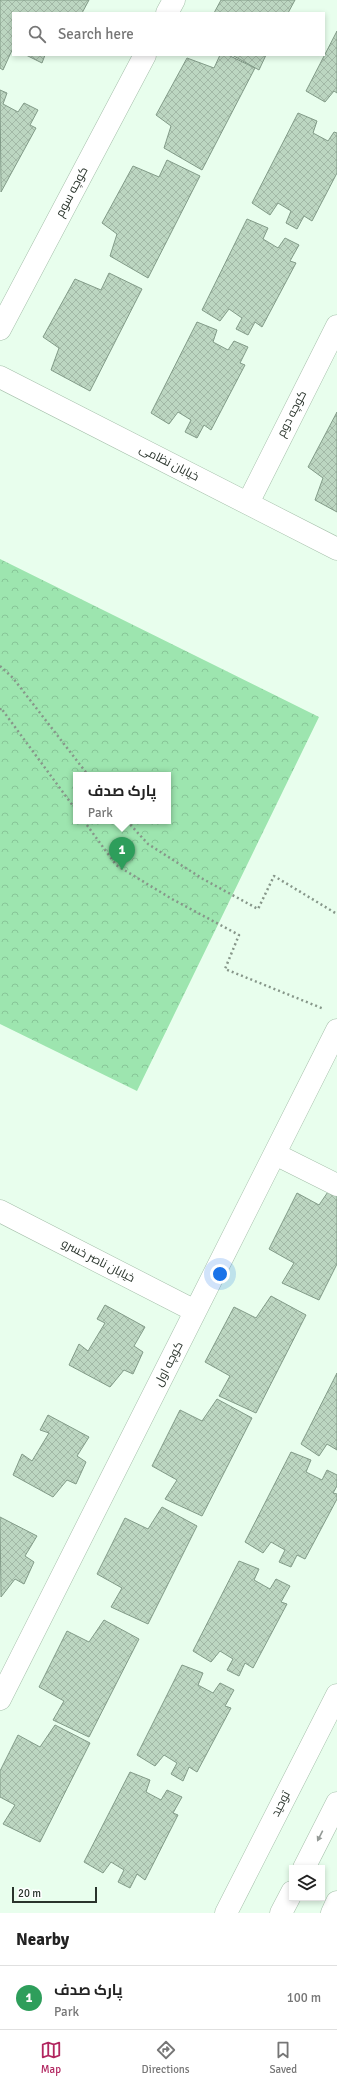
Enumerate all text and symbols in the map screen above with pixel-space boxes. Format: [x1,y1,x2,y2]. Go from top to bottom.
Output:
search box [12,12,325,56]
icon: search [26,23,48,45]
text: Search here [58,25,134,43]
street label: کوچه سوم [52,164,92,220]
street label: کوچه دوم [274,388,311,440]
street label: خیابان نظامی [137,442,201,484]
popup [73,772,171,824]
text: پارک صدف [88,782,156,800]
text: Park [88,805,113,821]
pin: 1 [109,837,135,870]
street label: خیابان ناصر خسرو [59,1236,137,1286]
your location [210,1264,230,1284]
street label: کوچه اول [151,1339,188,1389]
street label: توحید [268,1788,294,1819]
one-way arrow [317,1830,324,1841]
map controls [289,1865,325,1901]
button: layers [289,1865,325,1901]
scale bar [12,1885,97,1904]
text: 20 m [18,1887,41,1900]
text: Nearby [16,1929,69,1950]
text: پارک صدف [54,1981,122,1999]
text: 1 [25,1990,33,2006]
text: 100 m [287,1990,321,2006]
text: Park [54,2004,79,2020]
tab: Map [40,2039,62,2076]
tab: Directions [142,2039,190,2076]
tab: Saved [269,2039,297,2076]

